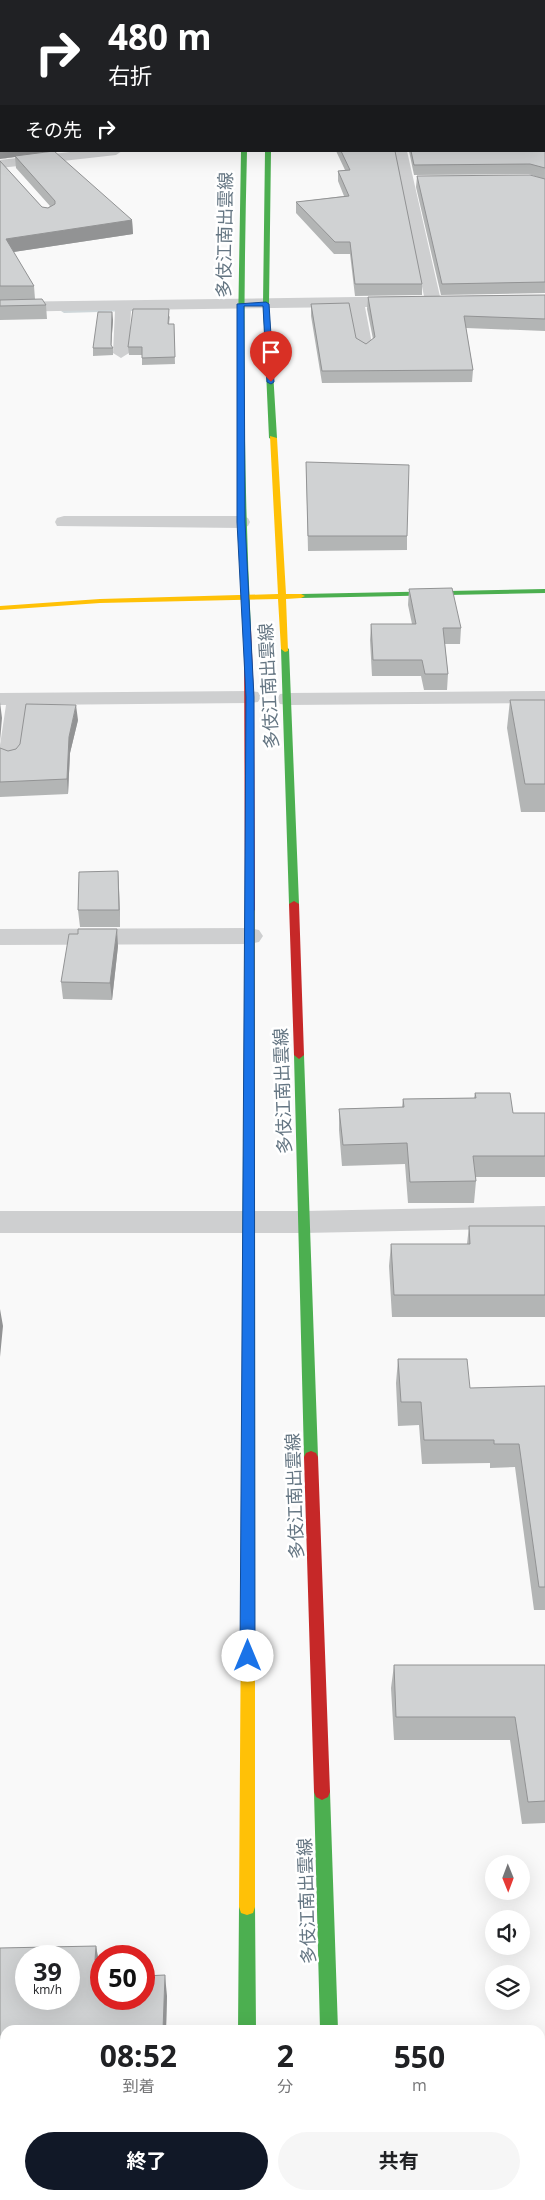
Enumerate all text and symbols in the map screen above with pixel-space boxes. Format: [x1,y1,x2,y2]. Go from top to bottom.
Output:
text: 480 m [108,13,212,60]
icon: right [25,20,90,85]
text: 右折 [108,60,152,90]
icon: right [92,115,120,143]
text: その先 [25,117,82,143]
street label: 多伎江南出雲線 [211,172,237,298]
pin [250,331,292,382]
icon: arrive [257,338,285,366]
street label: 多伎江南出雲線 [253,623,283,750]
street label: 多伎江南出雲線 [268,1028,296,1154]
street label: 多伎江南出雲線 [280,1433,308,1559]
position arrow [221,1629,273,1681]
street label: 多伎江南出雲線 [292,1838,320,1964]
north arrow [485,1855,530,1900]
map controls [485,1855,530,2010]
button: sound [485,1910,530,1955]
speed limit sign: 50 [90,1945,155,2010]
text: 39 [33,1954,62,1988]
button: layers [485,1965,530,2010]
text: km/h [33,1981,62,1998]
text: 08:52 [100,2035,177,2076]
text: 2 [277,2035,294,2076]
text: 550 [394,2036,445,2077]
text: m [412,2074,427,2096]
text: 到着 [122,2075,154,2097]
text: 分 [277,2075,293,2097]
button: 終了 [25,2132,268,2190]
button: 共有 [278,2132,520,2190]

